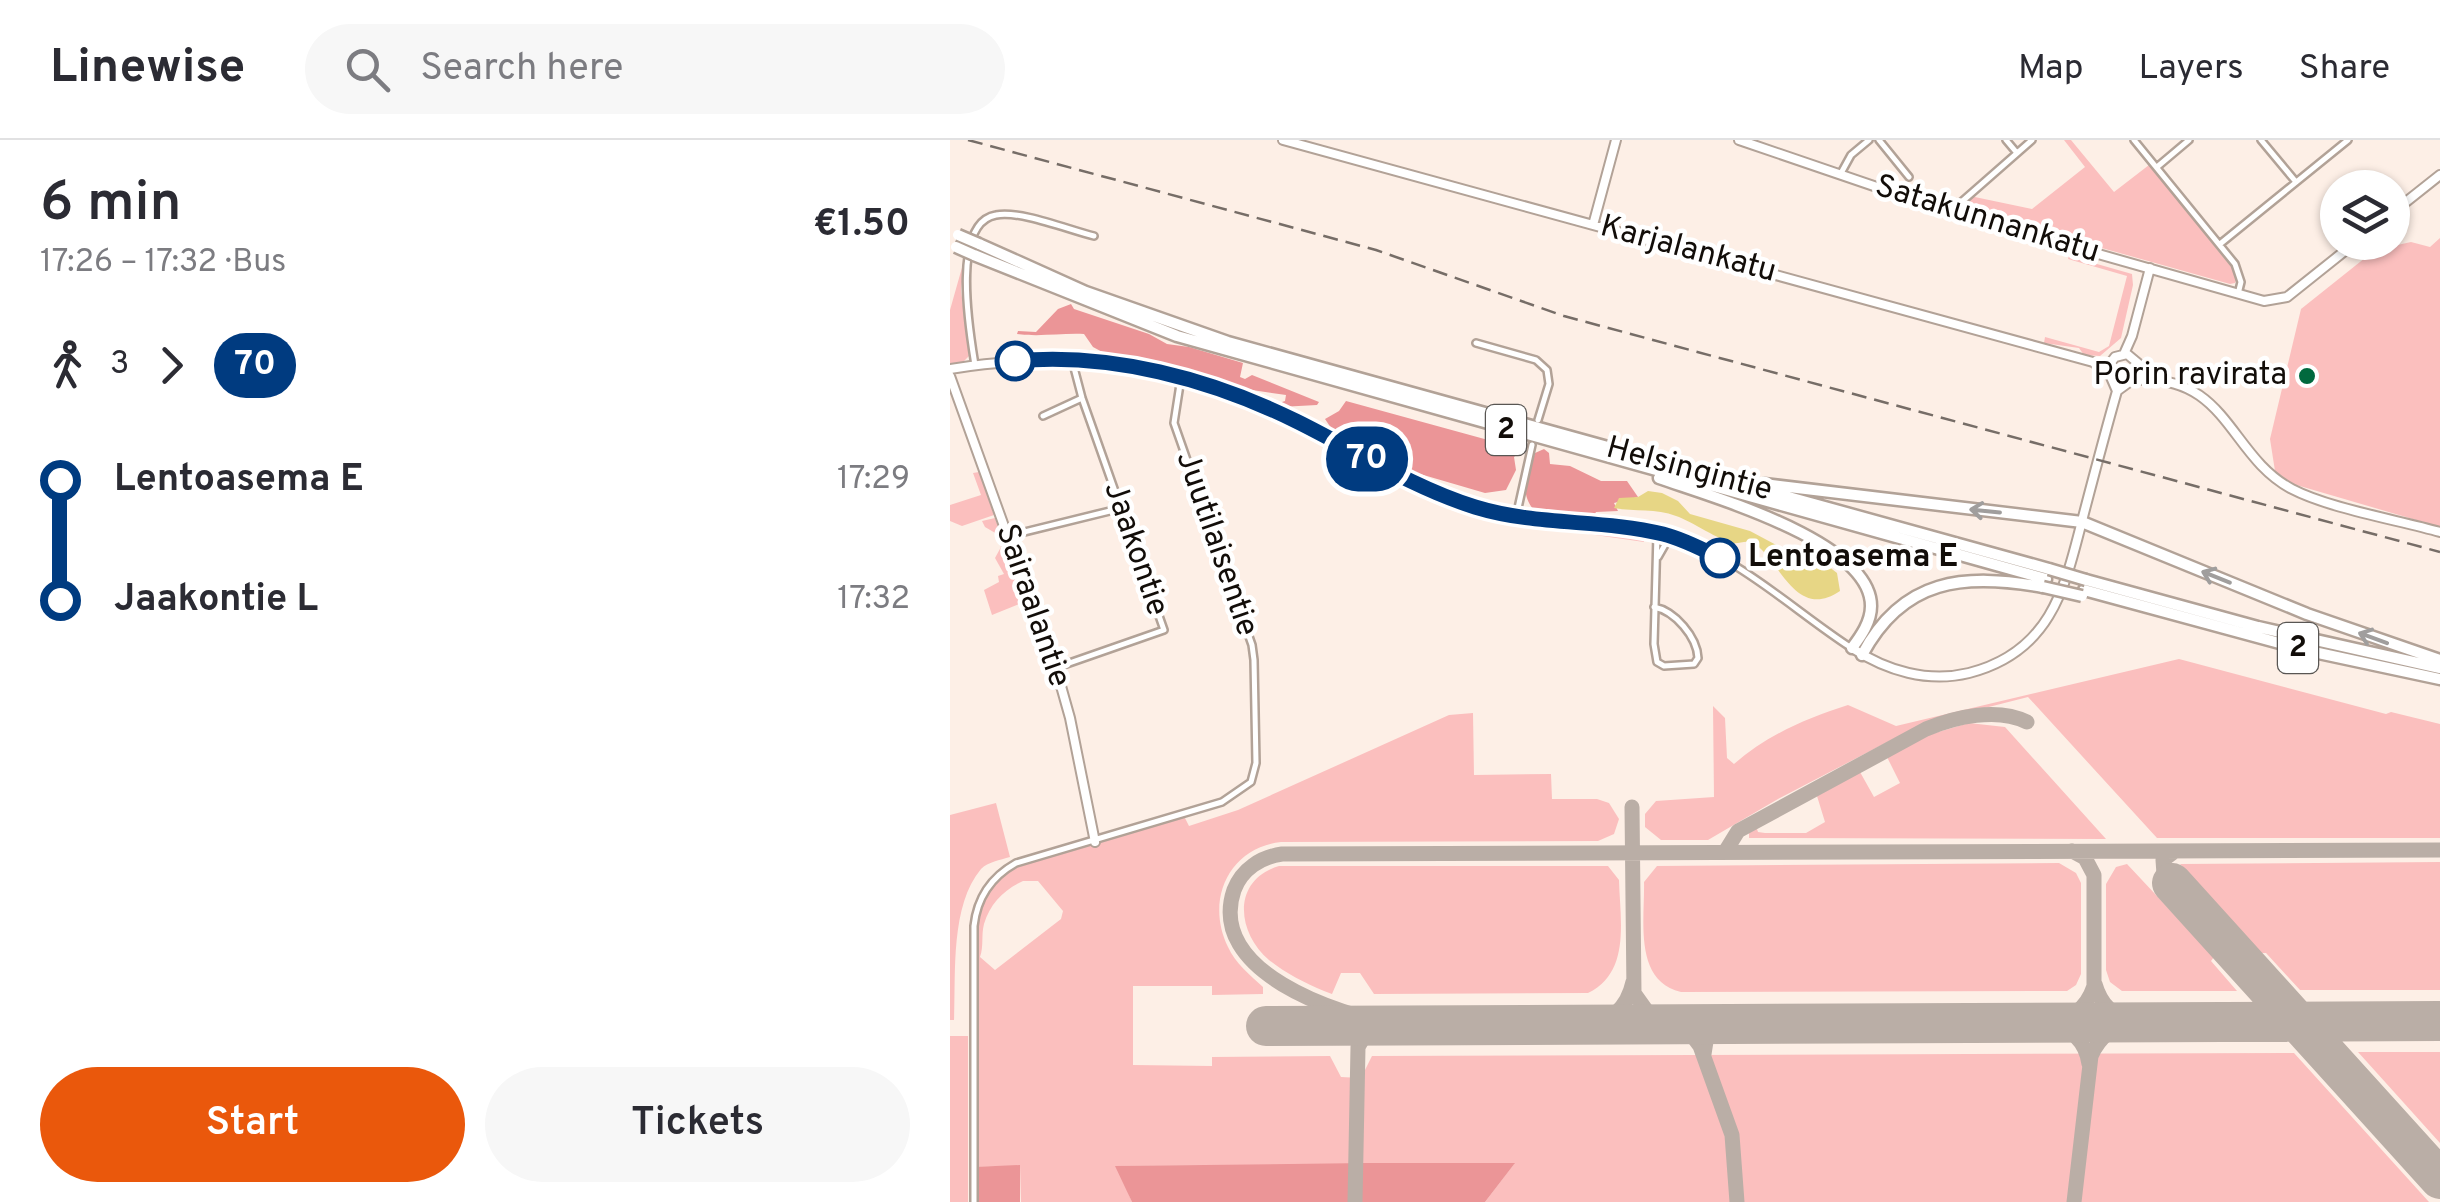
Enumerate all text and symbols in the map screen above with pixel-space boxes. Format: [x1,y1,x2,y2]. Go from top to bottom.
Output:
search box [305,24,1005,114]
text: Linewise [50,39,245,99]
icon: search [340,42,395,97]
text: Search here [420,45,623,94]
text: Map [2018,47,2084,91]
text: Layers [2139,47,2244,91]
text: Share [2299,47,2390,91]
street label: Satakunnankatu [1870,167,2104,273]
text: 6 min [40,170,182,240]
map controls [2320,170,2410,260]
button: layers [2320,170,2410,260]
text: €1.50 [813,201,910,250]
street label: Karjalankatu [1596,207,1780,293]
text: 17:26 – 17:32 · Bus [40,243,286,283]
icon: walk [40,338,95,393]
icon: forward [144,338,199,393]
unlabelled marker [996,342,1034,380]
text: 70 [234,343,276,387]
text: 3 [110,345,129,385]
place label: Porin ravirata [2093,356,2287,396]
marker: Porin ravirata [2296,365,2318,387]
road number: 2 [1486,405,1526,455]
line badge: 70 [1322,426,1412,492]
street label: Helsingintie [1602,429,1776,511]
text: 70 [1346,437,1388,481]
street label: Juutilaisentie [1166,446,1266,642]
text: Lentoasema E [114,456,364,505]
text: 17:29 [837,460,910,500]
street label: Jaakontie [1093,477,1177,621]
one-way arrow [1970,502,2002,521]
street label: Sairaalantie [985,519,1079,693]
place label: Lentoasema E [1748,538,1958,578]
marker: Lentoasema E [1701,539,1739,577]
one-way arrow [2202,566,2232,584]
text: Jaakontie L [114,576,318,625]
text: 17:32 [837,580,910,620]
road number: 2 [2278,623,2318,673]
one-way arrow [2358,628,2389,646]
button: Start [40,1067,465,1182]
button: Tickets [485,1067,910,1182]

